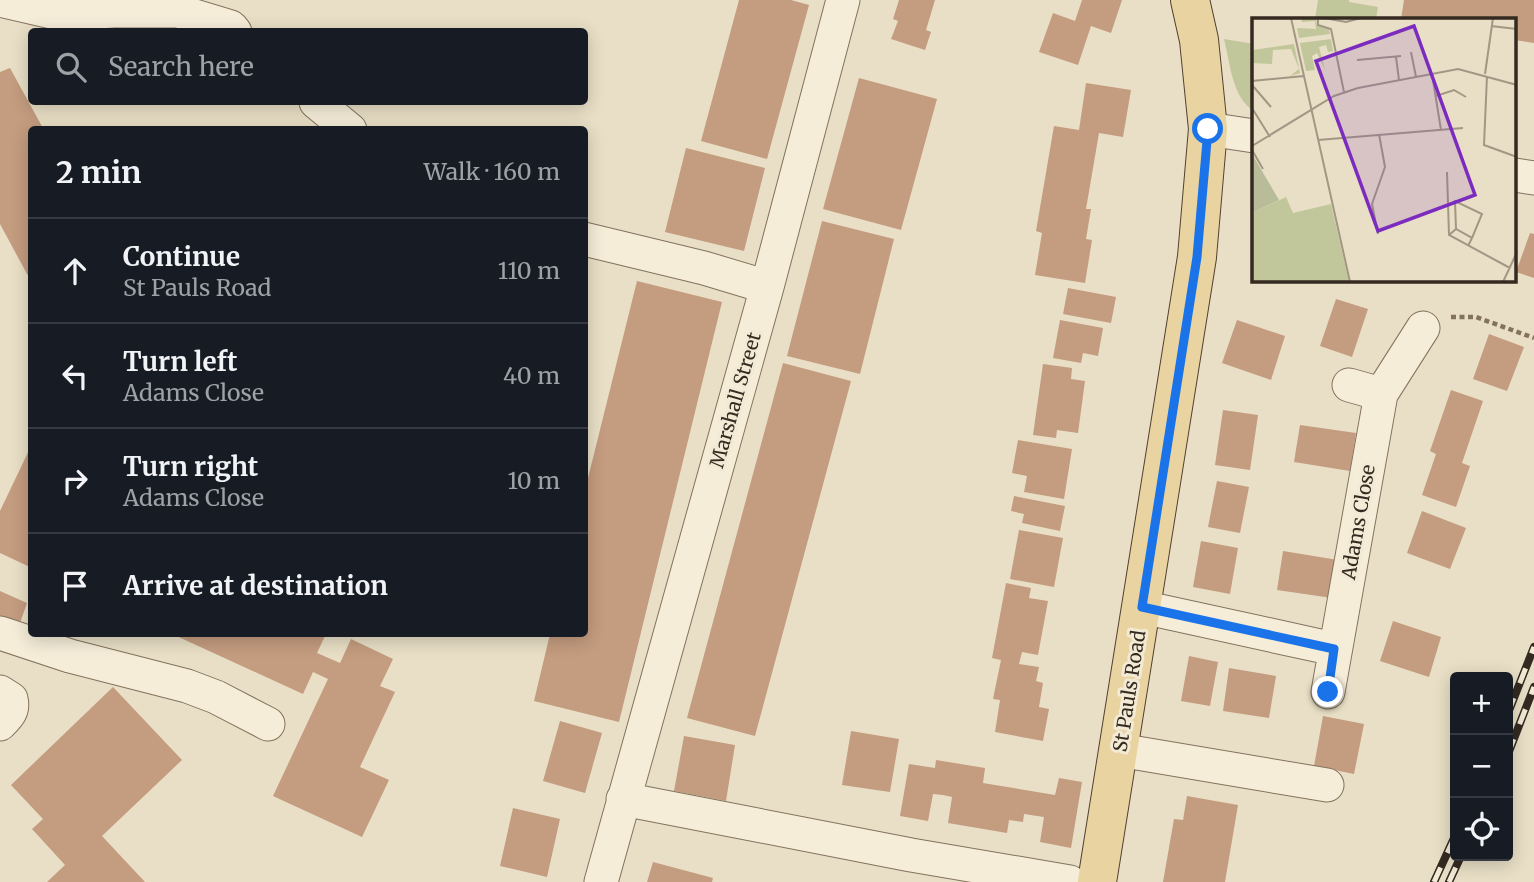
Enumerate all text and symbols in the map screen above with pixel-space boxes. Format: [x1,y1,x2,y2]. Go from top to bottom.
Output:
inset map [1252,18,1516,282]
search box [28,28,588,105]
icon: search [52,48,90,86]
text: Search here [108,50,254,83]
route start [1192,113,1223,144]
text: 2 min [56,153,141,191]
text: Walk · 160 m [424,157,560,186]
text: Continue [123,240,240,273]
icon: ahead [56,252,94,290]
text: 110 m [498,256,560,285]
text: St Pauls Road [123,273,271,302]
street label: Marshall Street [704,329,766,471]
text: Turn left [123,345,237,378]
icon: left [56,357,94,395]
text: 40 m [503,361,560,390]
text: Adams Close [123,378,264,407]
text: Turn right [123,450,258,483]
icon: right [56,462,94,500]
street label: Adams Close [1336,463,1380,582]
text: 10 m [507,466,560,495]
text: Adams Close [123,483,264,512]
icon: arrive [56,567,94,605]
text: Arrive at destination [123,569,388,602]
street label: St Pauls Road [1108,629,1150,753]
map controls [1450,672,1513,861]
button: + [1450,672,1513,735]
route end [1312,676,1343,707]
button: − [1450,735,1513,798]
button: locate [1450,798,1513,861]

